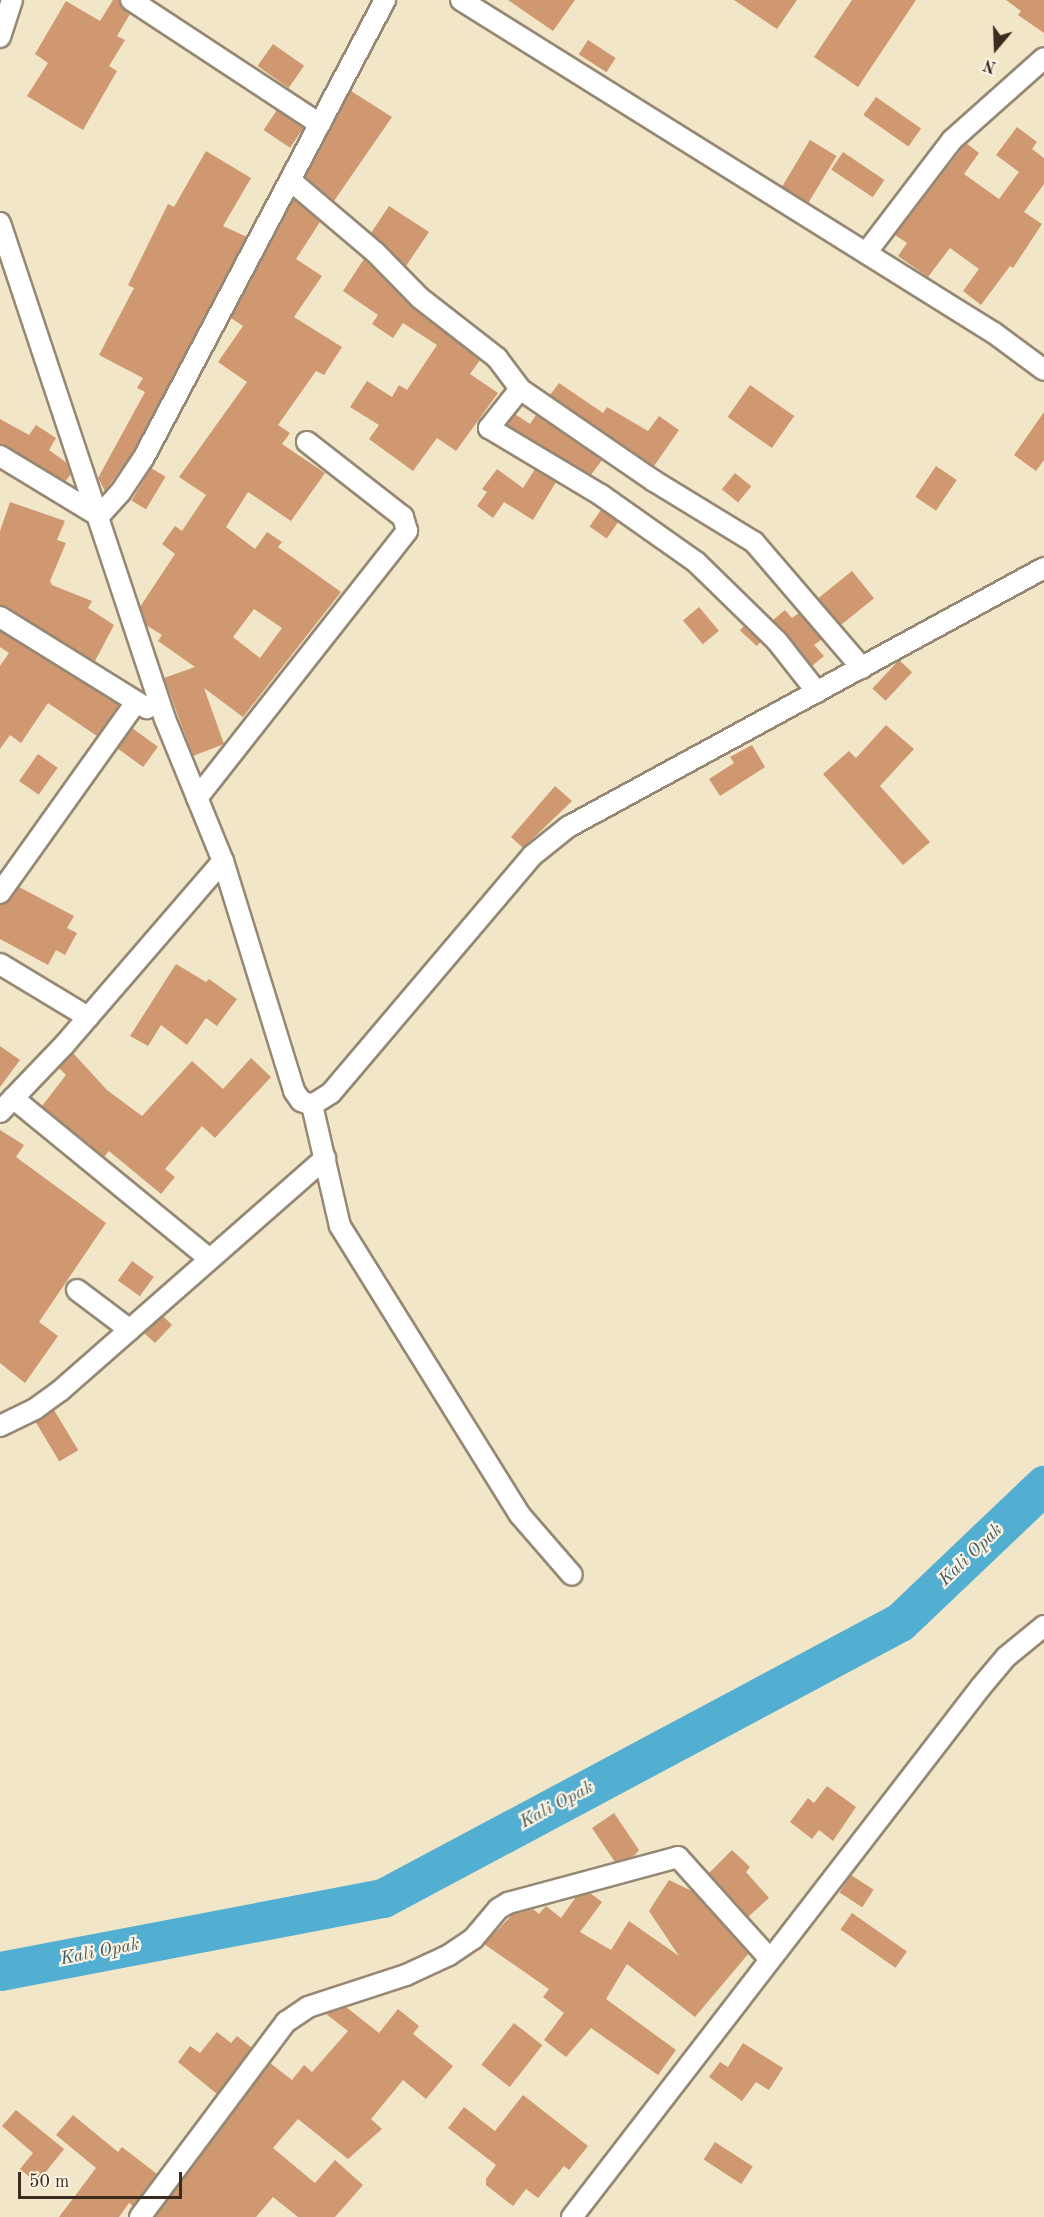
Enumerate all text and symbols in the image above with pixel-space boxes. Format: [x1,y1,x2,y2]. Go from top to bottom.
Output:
north arrow [966,18,1026,78]
text: N [982,55,999,75]
water label: Kali Opak [935,1519,1007,1591]
water label: Kali Opak [516,1777,598,1833]
water label: Kali Opak [58,1934,142,1970]
scale bar [21,2160,184,2198]
text: 50 m [29,2173,69,2191]

